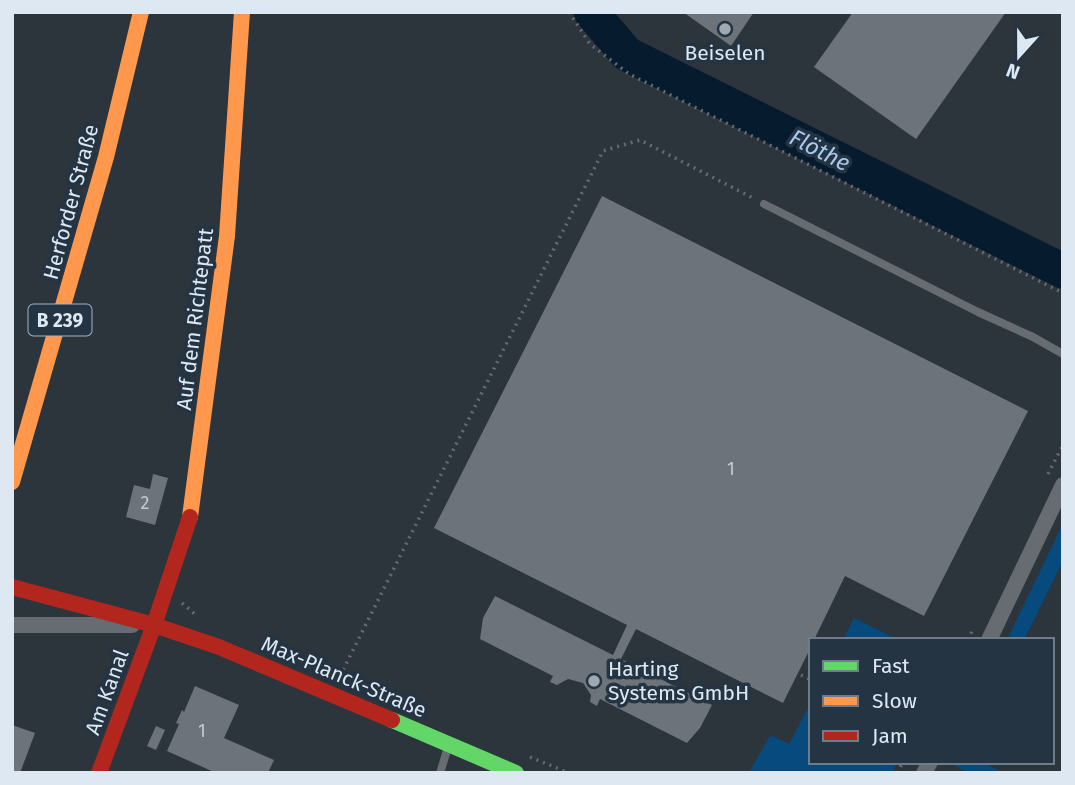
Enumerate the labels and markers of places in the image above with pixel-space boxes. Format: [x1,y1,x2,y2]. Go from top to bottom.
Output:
marker: Beiselen [717,21,733,37]
place label: Beiselen [684,40,766,66]
place label: Harting Systems GmbH [608,656,749,706]
marker: Harting Systems GmbH [586,673,602,689]

